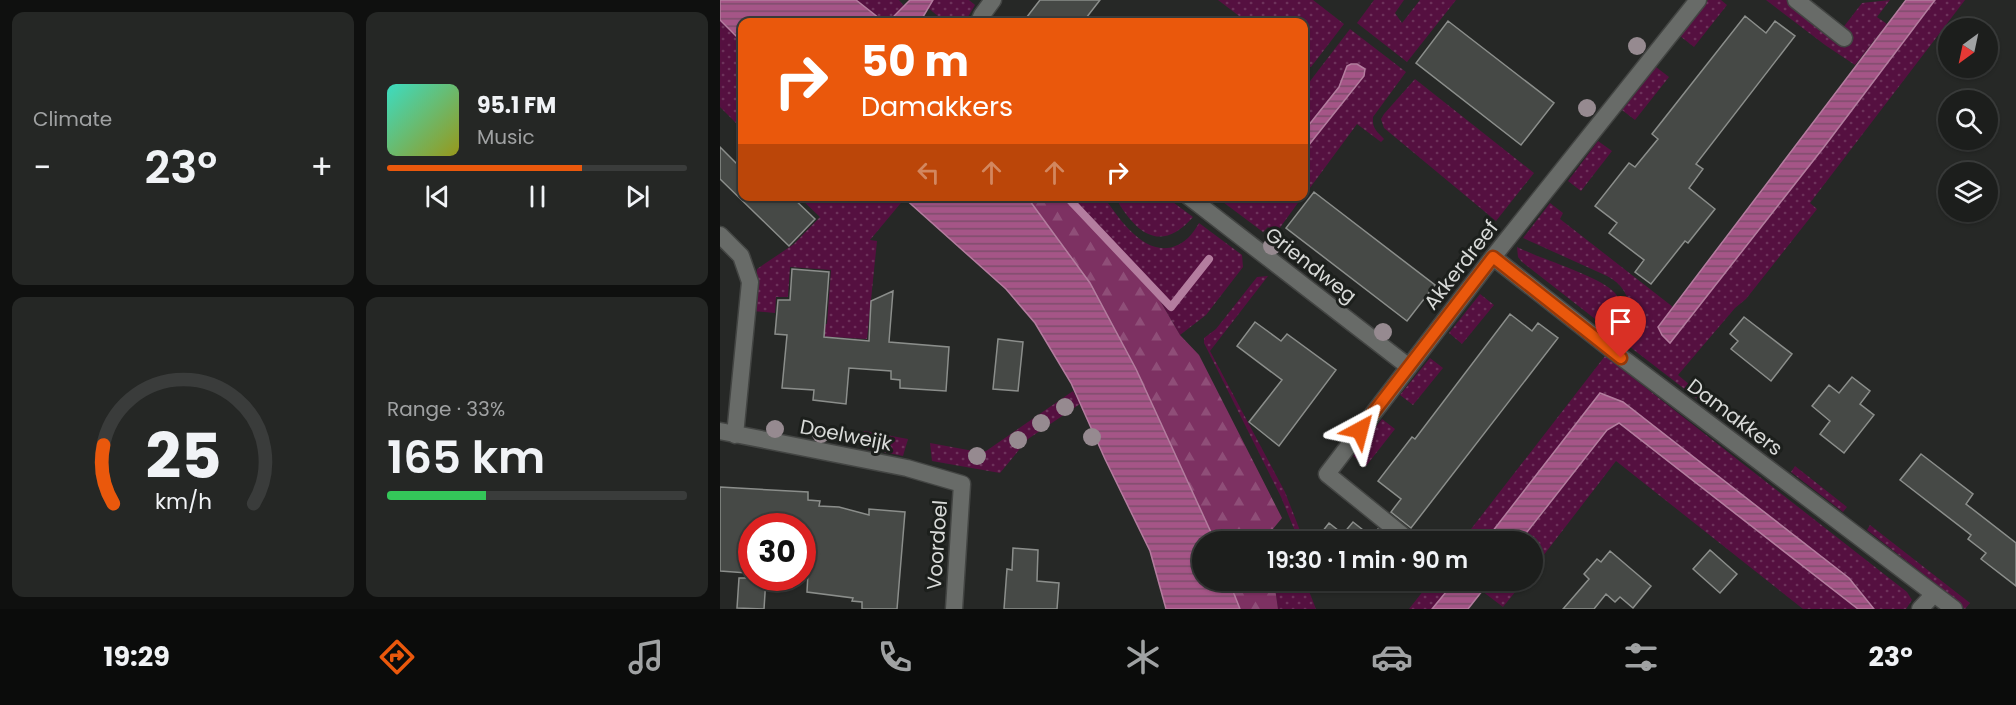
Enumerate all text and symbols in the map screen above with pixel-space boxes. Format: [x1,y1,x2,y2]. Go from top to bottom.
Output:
north arrow [1938,18,1998,78]
map controls [1938,18,1998,222]
text: 50 m [861,32,969,91]
icon: right [762,42,840,120]
text: Damakkers [861,88,1013,125]
text: 95.1 FM [477,90,556,121]
button: search [1938,90,1998,150]
text: Climate [33,105,112,133]
text: Music [477,123,535,151]
text: 23° [144,136,217,199]
text: − [33,144,51,191]
text: + [310,144,333,191]
icon: left [912,156,945,189]
icon: ahead [975,156,1008,189]
icon: ahead [1038,156,1071,189]
icon: right [1101,156,1134,189]
button: layers [1938,162,1998,222]
icon: previous [421,180,454,213]
icon: pause [521,180,554,213]
icon: next [621,180,654,213]
street label: Akkerdreef [1417,214,1505,316]
street label: Griendweg [1259,220,1363,310]
pin [1595,296,1646,358]
icon: arrive [1604,305,1637,338]
street label: Damakkers [1682,372,1788,462]
text: Range · 33% [387,395,505,423]
position arrow [1328,398,1392,462]
text: 25 [145,412,221,500]
street label: Doelweijk [798,412,895,458]
text: 165 km [387,426,545,489]
text: km/h [154,486,212,517]
street label: Voordoel [920,499,954,591]
speed limit sign: 30 [738,513,816,591]
text: 19:30 · 1 min · 90 m [1267,545,1468,576]
icon: directions [376,636,418,678]
icon: music [625,636,667,678]
icon: phone [874,636,916,678]
icon: climate [1122,636,1164,678]
icon: car [1371,636,1413,678]
icon: filters [1620,636,1662,678]
text: 19:29 [103,638,170,675]
text: 23° [1868,638,1913,675]

